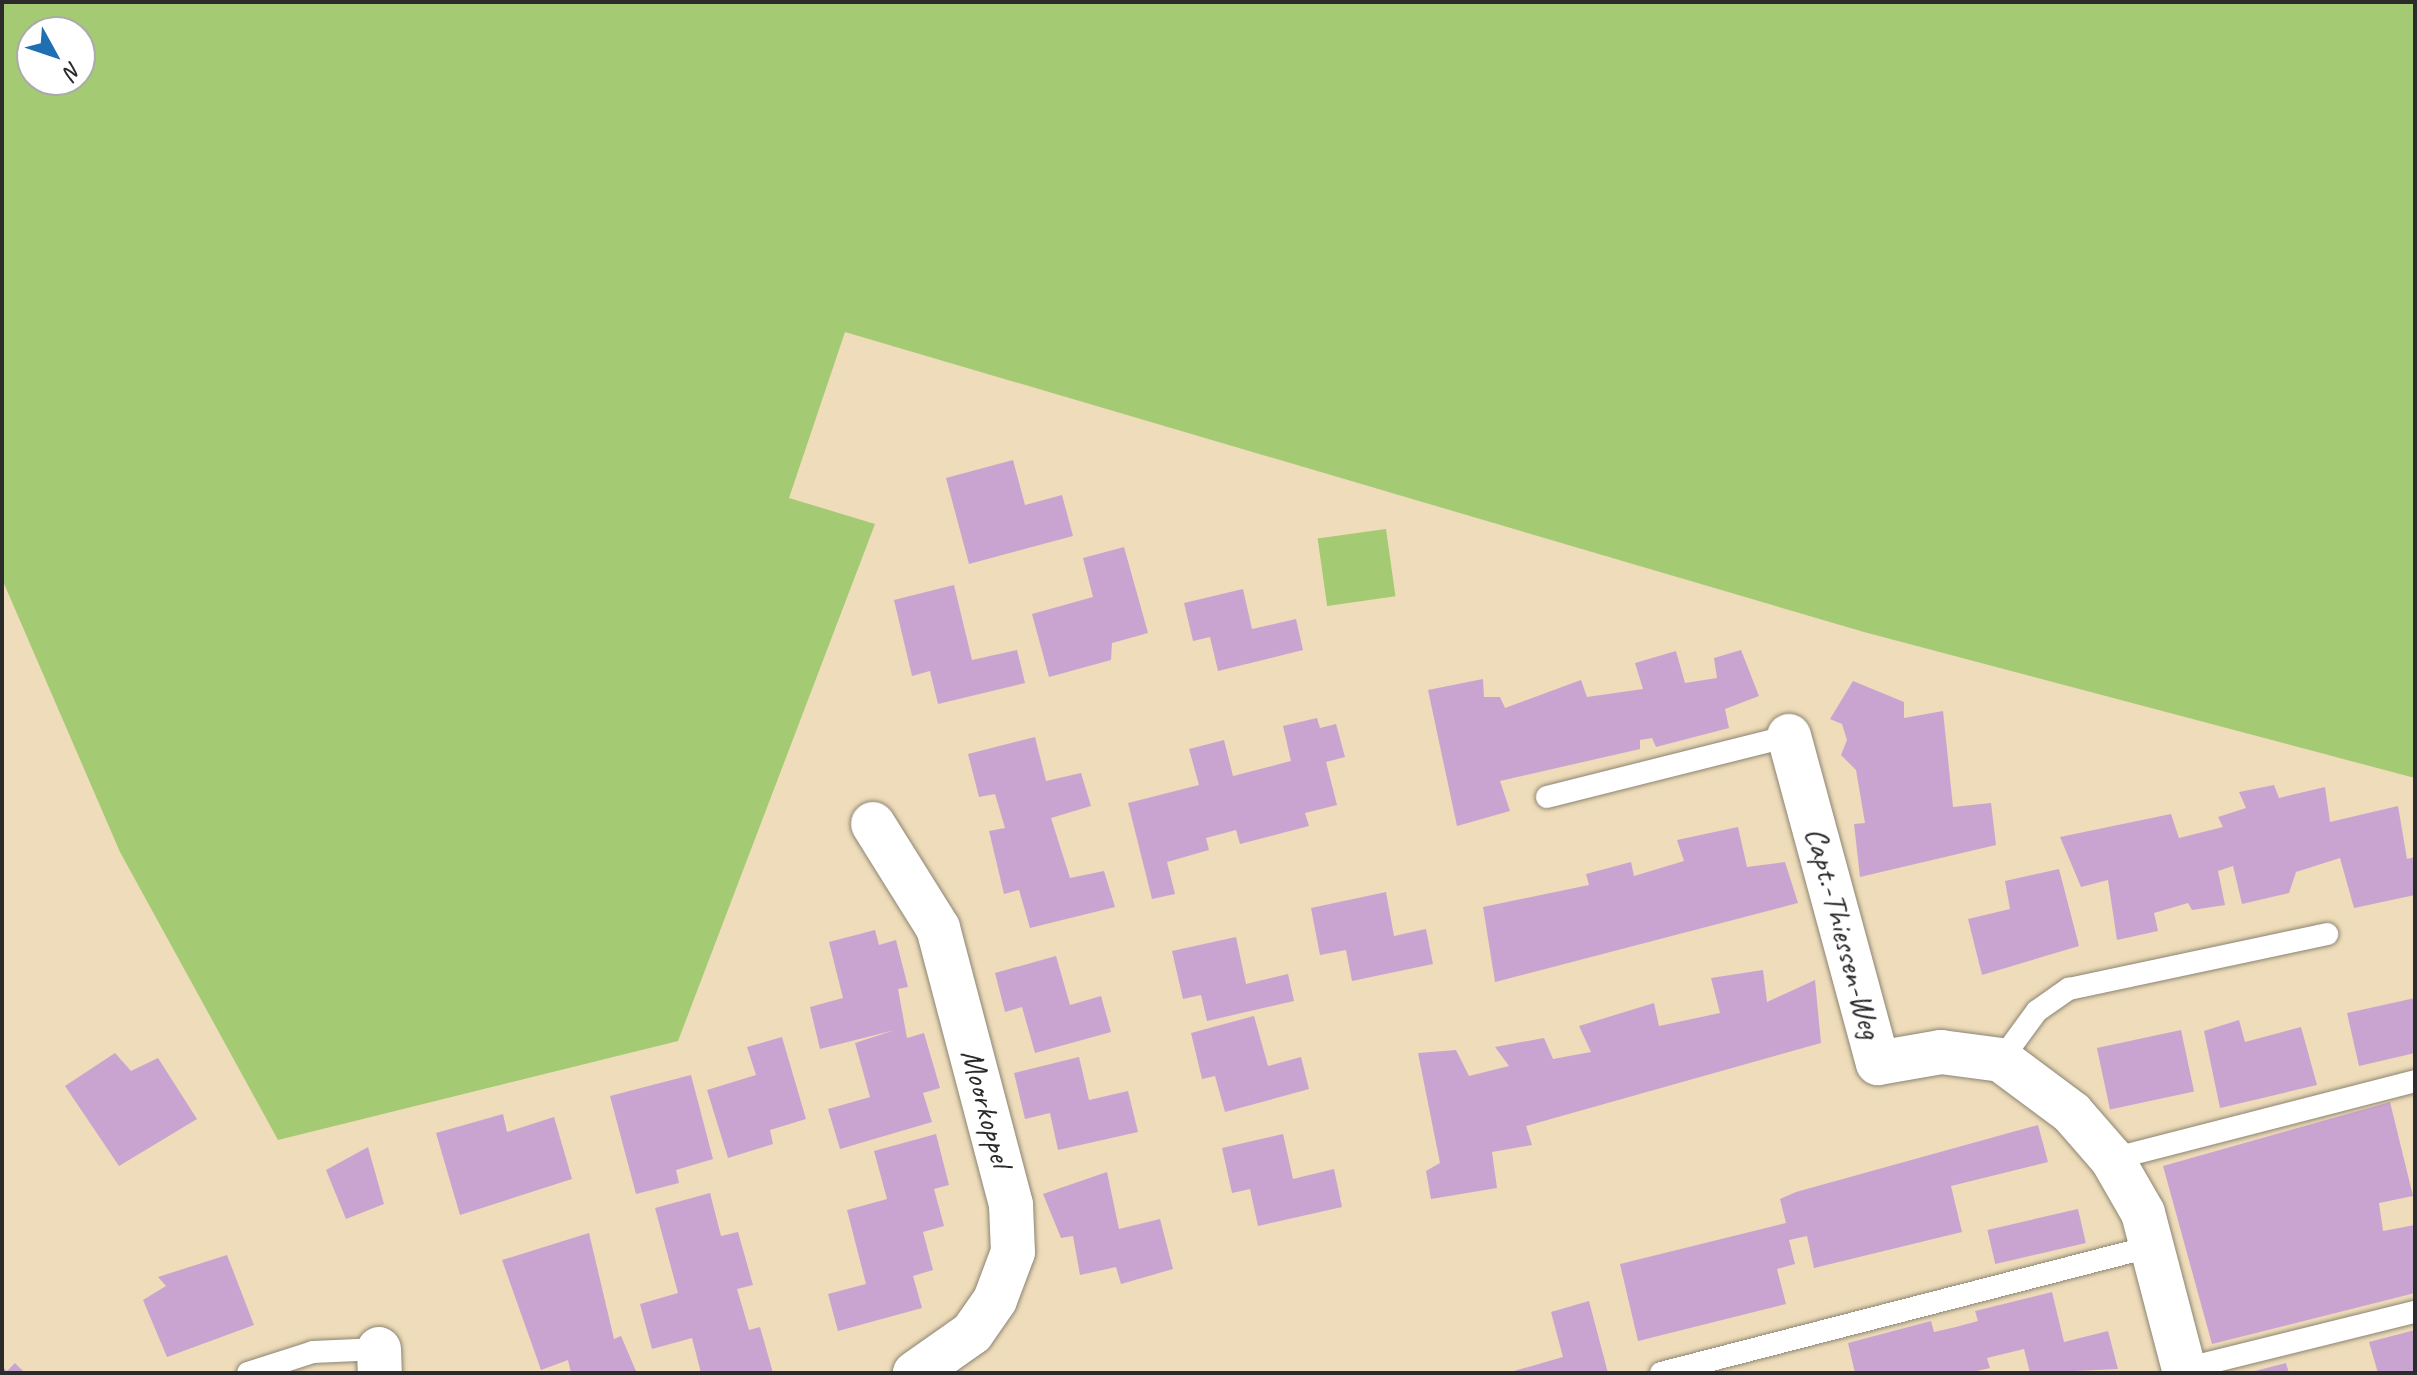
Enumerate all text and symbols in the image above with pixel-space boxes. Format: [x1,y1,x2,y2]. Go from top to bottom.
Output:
north arrow [16,16,96,96]
text: N [58,56,88,84]
street label: Capt.-Thiessen-Weg [1796,823,1890,1043]
street label: Moorkoppel [952,1045,1020,1171]

